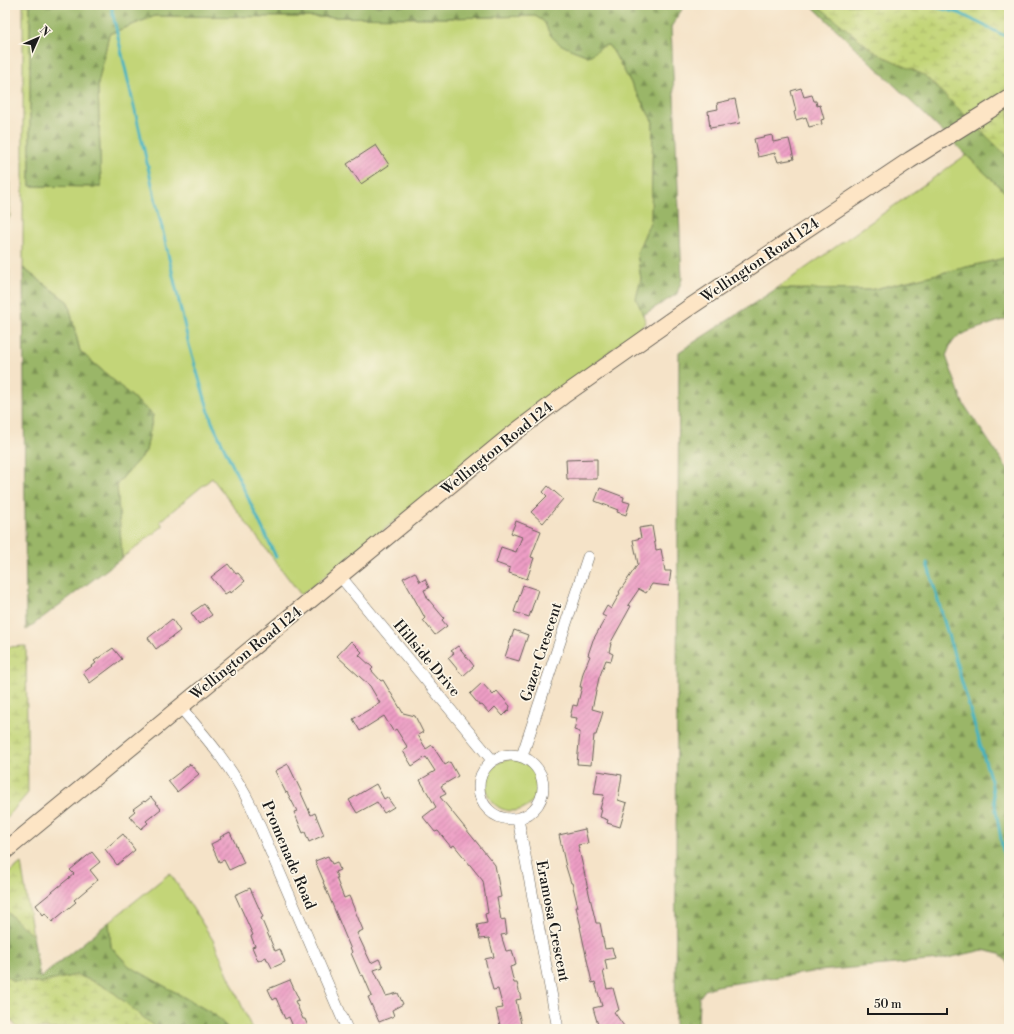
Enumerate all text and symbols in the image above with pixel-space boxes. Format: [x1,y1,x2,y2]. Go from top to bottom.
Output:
north arrow [18,18,58,58]
text: N [36,24,53,40]
street label: Wellington Road 124 [697,214,823,308]
street label: Wellington Road 124 [437,397,557,500]
street label: Gazer Crescent [516,599,567,704]
street label: Wellington Road 124 [186,602,306,705]
street label: Hillside Drive [389,616,464,701]
street label: Promenade Road [257,798,320,913]
street label: Eramosa Crescent [531,859,574,984]
scale bar [868,990,947,1016]
text: 50 m [874,997,902,1012]

